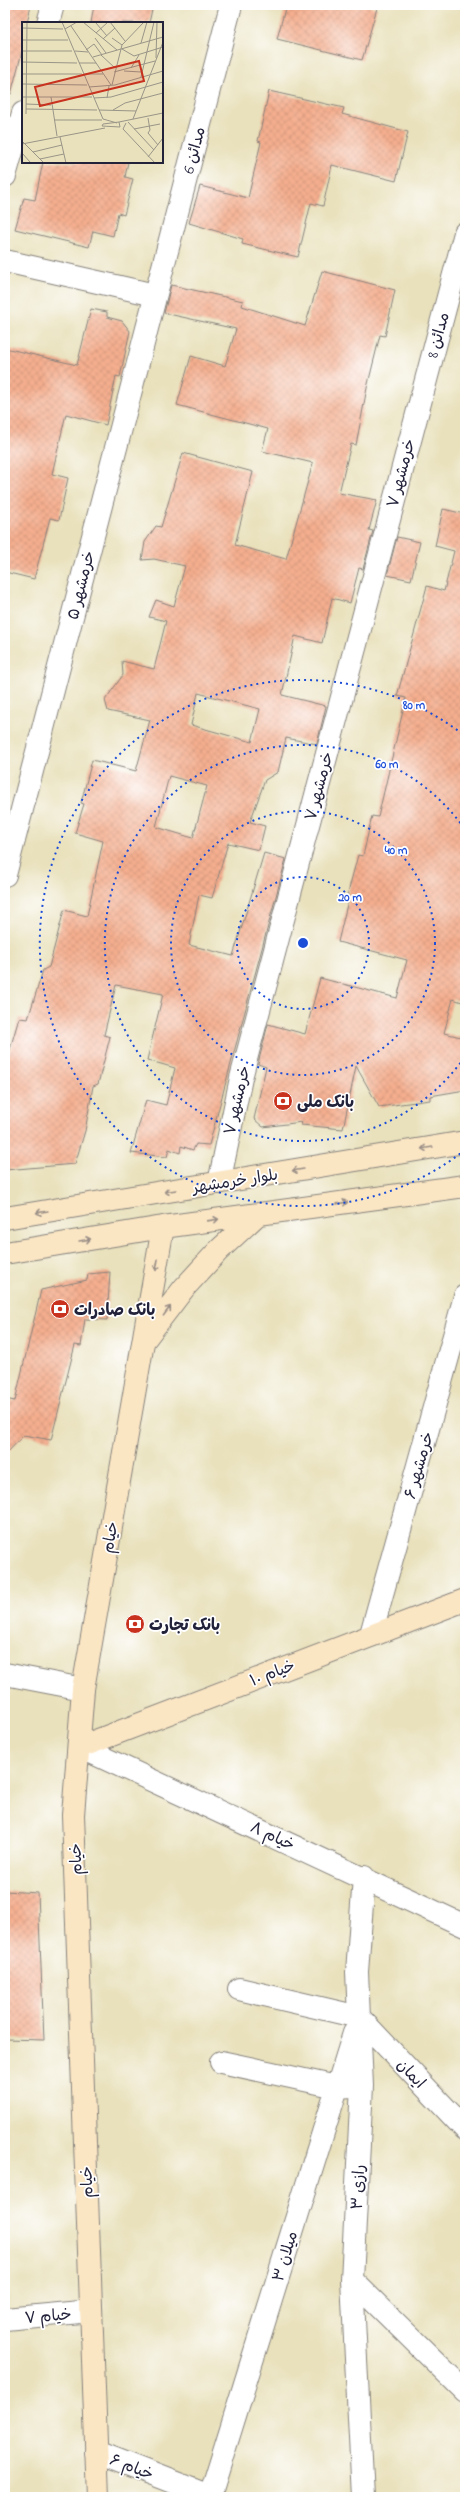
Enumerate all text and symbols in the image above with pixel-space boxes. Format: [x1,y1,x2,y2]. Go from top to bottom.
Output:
inset map [22,22,163,163]
street label: مدائن 6 [177,124,213,177]
street label: مدائن 8 [421,310,457,361]
street label: خرمشهر ۷ [381,436,423,511]
street label: خرمشهر ۵ [62,548,102,622]
text: 80 m [402,697,426,715]
street label: خرمشهر ۷ [299,749,341,824]
text: 60 m [375,756,399,774]
text: 40 m [384,842,408,860]
text: 20 m [337,889,362,907]
centre of rings [296,936,310,950]
street label: خرمشهر ۷ [218,1063,258,1137]
bank icon: بانک ملی [272,1090,294,1112]
place label: بانک ملی [297,1091,354,1115]
one-way arrow [420,1145,433,1153]
street label: بلوار خرمشهر [189,1163,280,1201]
one-way arrow [292,1166,305,1174]
one-way arrow [164,1187,177,1195]
one-way arrow [335,1199,348,1207]
one-way arrow [36,1208,49,1216]
one-way arrow [206,1216,219,1224]
one-way arrow [78,1236,91,1244]
one-way arrow [153,1259,161,1272]
bank icon: بانک صادرات [49,1298,71,1320]
place label: بانک صادرات [74,1299,155,1323]
one-way arrow [163,1305,171,1316]
street label: خرمشهر ۶ [399,1429,441,1502]
street label: خیام [96,1520,126,1555]
bank icon: بانک تجارت [124,1613,146,1635]
place label: بانک تجارت [149,1614,220,1638]
street label: خیام ۱۰ [247,1654,299,1693]
street label: خیام ۸ [246,1816,298,1858]
street label: خیام [64,1843,90,1875]
street label: ایمان [390,2054,431,2095]
street label: رازی ۳ [346,2164,372,2210]
street label: خیام [75,2166,101,2198]
street label: میلان ۳ [267,2228,305,2285]
street label: خیام ۷ [24,2303,73,2331]
street label: خیام ۶ [106,2449,157,2487]

